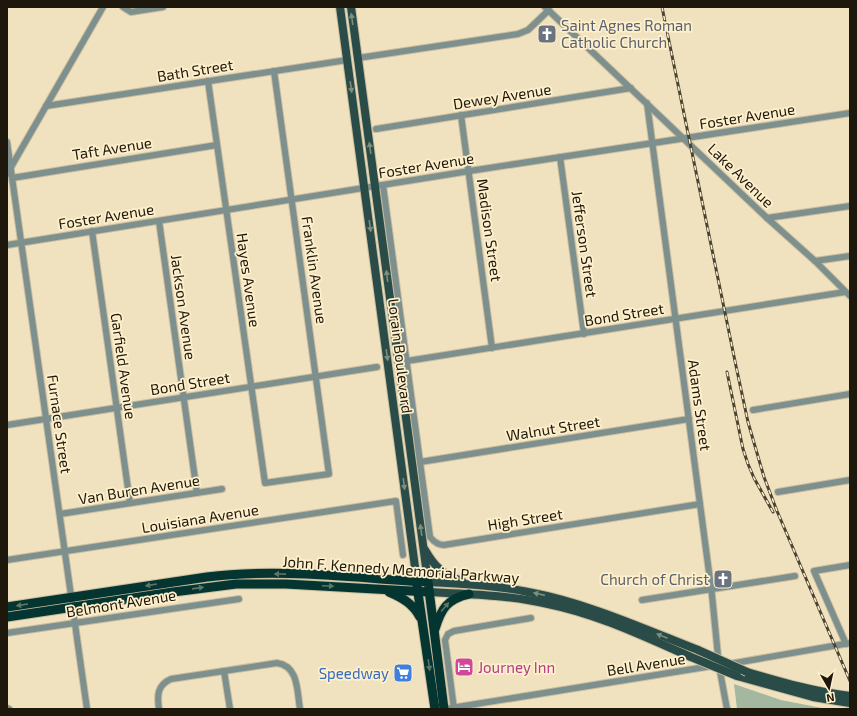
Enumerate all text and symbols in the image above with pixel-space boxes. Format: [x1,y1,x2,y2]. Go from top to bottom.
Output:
one-way arrow [349,13,355,25]
place label: Saint Agnes Roman Catholic Church [561,16,692,51]
church icon: Saint Agnes Roman Catholic Church [536,23,558,45]
street label: Bath Street [156,55,235,85]
street label: Dewey Avenue [452,79,552,113]
one-way arrow [348,81,354,93]
street label: Foster Avenue [698,100,796,132]
street label: Taft Avenue [71,133,153,163]
street label: Lake Avenue [704,139,778,211]
one-way arrow [367,141,373,154]
street label: Foster Avenue [377,149,475,181]
street label: Madison Street [474,177,506,283]
street label: Jefferson Street [569,189,601,299]
street label: Foster Avenue [57,200,155,232]
street label: Franklin Avenue [299,215,331,325]
one-way arrow [367,220,373,233]
street label: Hayes Avenue [233,232,265,328]
street label: Jackson Avenue [168,253,200,361]
one-way arrow [384,270,390,282]
street label: Lorain Boulevard [385,298,417,414]
street label: Bond Street [583,299,665,329]
street label: Garfield Avenue [108,312,140,420]
one-way arrow [384,349,390,361]
street label: Adams Street [685,358,715,452]
street label: Bond Street [149,368,231,398]
street label: Furnace Street [44,373,76,475]
street label: Walnut Street [505,412,601,444]
street label: Van Buren Avenue [77,471,201,507]
one-way arrow [401,478,407,490]
street label: Louisiana Avenue [140,500,260,536]
street label: High Street [486,504,564,534]
one-way arrow [417,524,424,536]
street label: John F. Kennedy Memorial Parkway [282,552,520,586]
church icon: Church of Christ [712,568,734,590]
place label: Church of Christ [600,570,709,588]
one-way arrow [273,571,286,577]
one-way arrow [145,582,157,588]
one-way arrow [322,583,334,590]
street label: Belmont Avenue [65,585,177,621]
one-way arrow [192,585,204,591]
one-way arrow [533,591,545,597]
one-way arrow [16,602,28,608]
one-way arrow [441,602,450,613]
one-way arrow [655,633,667,639]
street label: Bell Avenue [606,649,686,679]
hotel icon: Journey Inn [453,656,475,678]
place label: Journey Inn [478,658,555,676]
one-way arrow [426,659,432,671]
supermarket icon: Speedway [392,662,414,684]
place label: Speedway [319,664,389,682]
north arrow [809,668,849,708]
text: N [826,691,836,705]

